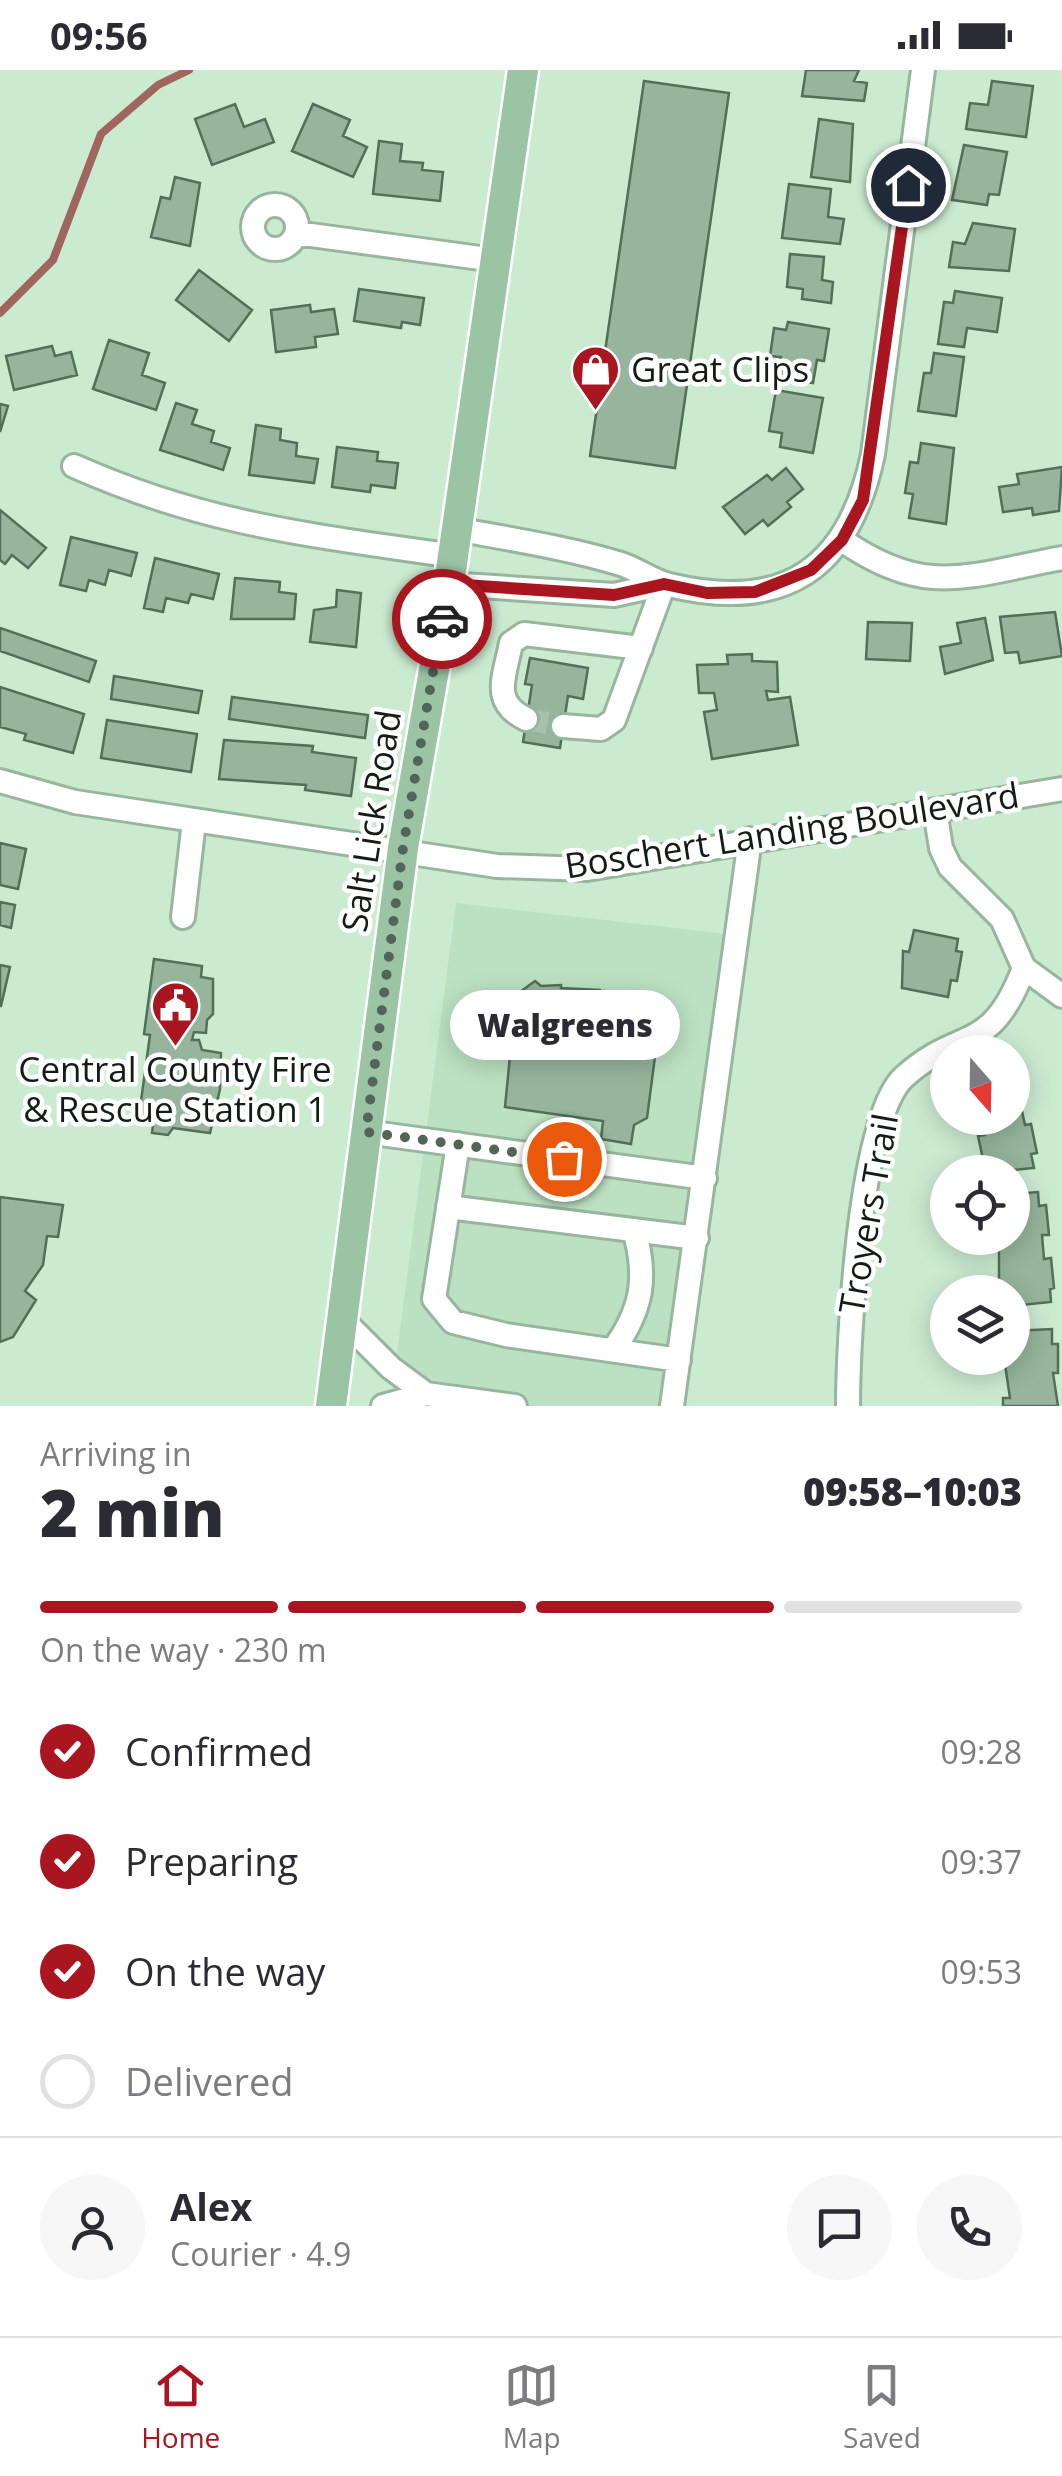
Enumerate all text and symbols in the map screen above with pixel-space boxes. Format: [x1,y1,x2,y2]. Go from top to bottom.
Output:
text: 09:56 [50,9,148,61]
pin [866,143,951,228]
icon: home [881,158,936,213]
shop icon: Great Clips [570,344,622,412]
place label: Great Clips [631,345,809,392]
courier [392,569,492,669]
icon: car [415,592,470,647]
street label: Salt Lick Road [330,707,411,935]
street label: Boschert Landing Boulevard [561,770,1022,889]
public building icon: Central County Fire & Rescue Station 1 [149,980,201,1048]
callout: Walgreens [449,989,679,1059]
text: Walgreens [477,1003,653,1046]
north arrow [930,1035,1030,1135]
map controls [930,1035,1030,1375]
place label: Central County Fire & Rescue Station 1 [18,1045,332,1132]
street label: Troyers Trail [827,1110,908,1318]
pin [522,1117,607,1202]
icon: bag [537,1132,592,1187]
button: locate [930,1155,1030,1255]
button: layers [930,1275,1030,1375]
text: Arriving in [40,1432,192,1475]
text: 09:58–10:03 [803,1465,1022,1517]
text: 2 min [40,1468,225,1556]
text: On the way · 230 m [40,1628,327,1671]
icon: check [40,1724,95,1779]
text: Confirmed [125,1725,313,1777]
text: 09:28 [940,1730,1022,1773]
icon: check [40,1834,95,1889]
text: Preparing [125,1835,298,1887]
text: 09:37 [940,1840,1022,1883]
icon: check [40,1944,95,1999]
text: On the way [125,1945,325,1997]
text: 09:53 [940,1950,1022,1993]
text: Delivered [125,2055,294,2107]
button: person [40,2175,145,2280]
button: chat [787,2175,892,2280]
button: phone [917,2175,1022,2280]
text: Alex [170,2180,252,2232]
text: Courier · 4.9 [170,2232,351,2275]
tab: Home [141,2358,220,2456]
tab: Map [503,2358,561,2456]
tab: Saved [843,2358,921,2456]

